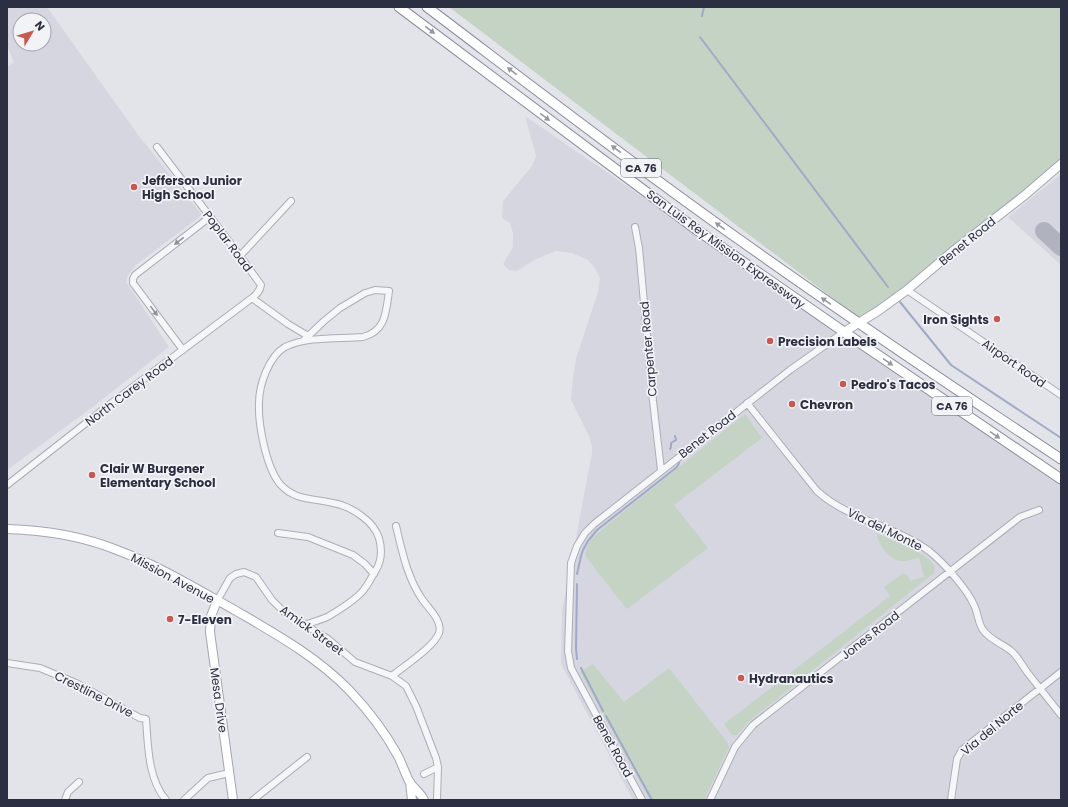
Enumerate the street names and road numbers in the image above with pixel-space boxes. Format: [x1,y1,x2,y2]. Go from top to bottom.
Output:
road number: CA 76 [621,159,661,177]
street label: San Luis Rey Mission Expressway [643,186,809,313]
street label: Poplar Road [199,207,257,275]
street label: Benet Road [935,213,999,269]
street label: Carpenter Road [635,301,661,397]
street label: Airport Road [979,335,1049,391]
street label: North Carey Road [81,352,177,430]
road number: CA 76 [932,397,972,415]
street label: Benet Road [675,406,739,462]
street label: Via del Monte [845,503,925,555]
street label: Mission Avenue [128,549,218,607]
street label: Amick Street [277,601,347,659]
street label: Jones Road [837,607,903,663]
street label: Mesa Drive [206,666,232,734]
street label: Crestline Drive [52,667,136,721]
street label: Via del Norte [957,697,1027,759]
street label: Benet Road [589,712,637,780]

